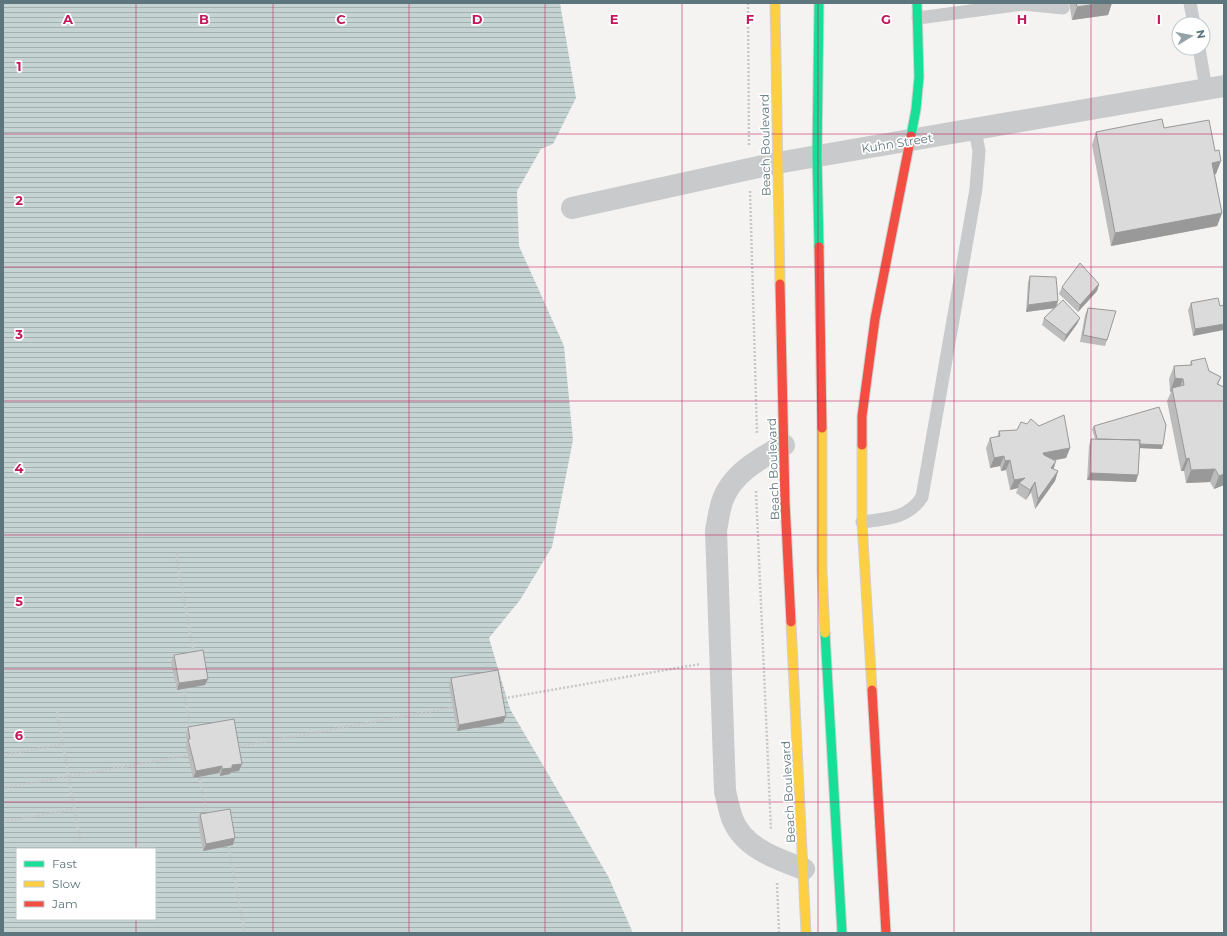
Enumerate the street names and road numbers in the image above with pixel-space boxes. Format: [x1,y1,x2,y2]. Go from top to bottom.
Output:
street label: Beach Boulevard [757,94,773,196]
street label: Kuhn Street [860,130,934,156]
street label: Beach Boulevard [764,418,782,520]
street label: Beach Boulevard [778,741,798,843]

